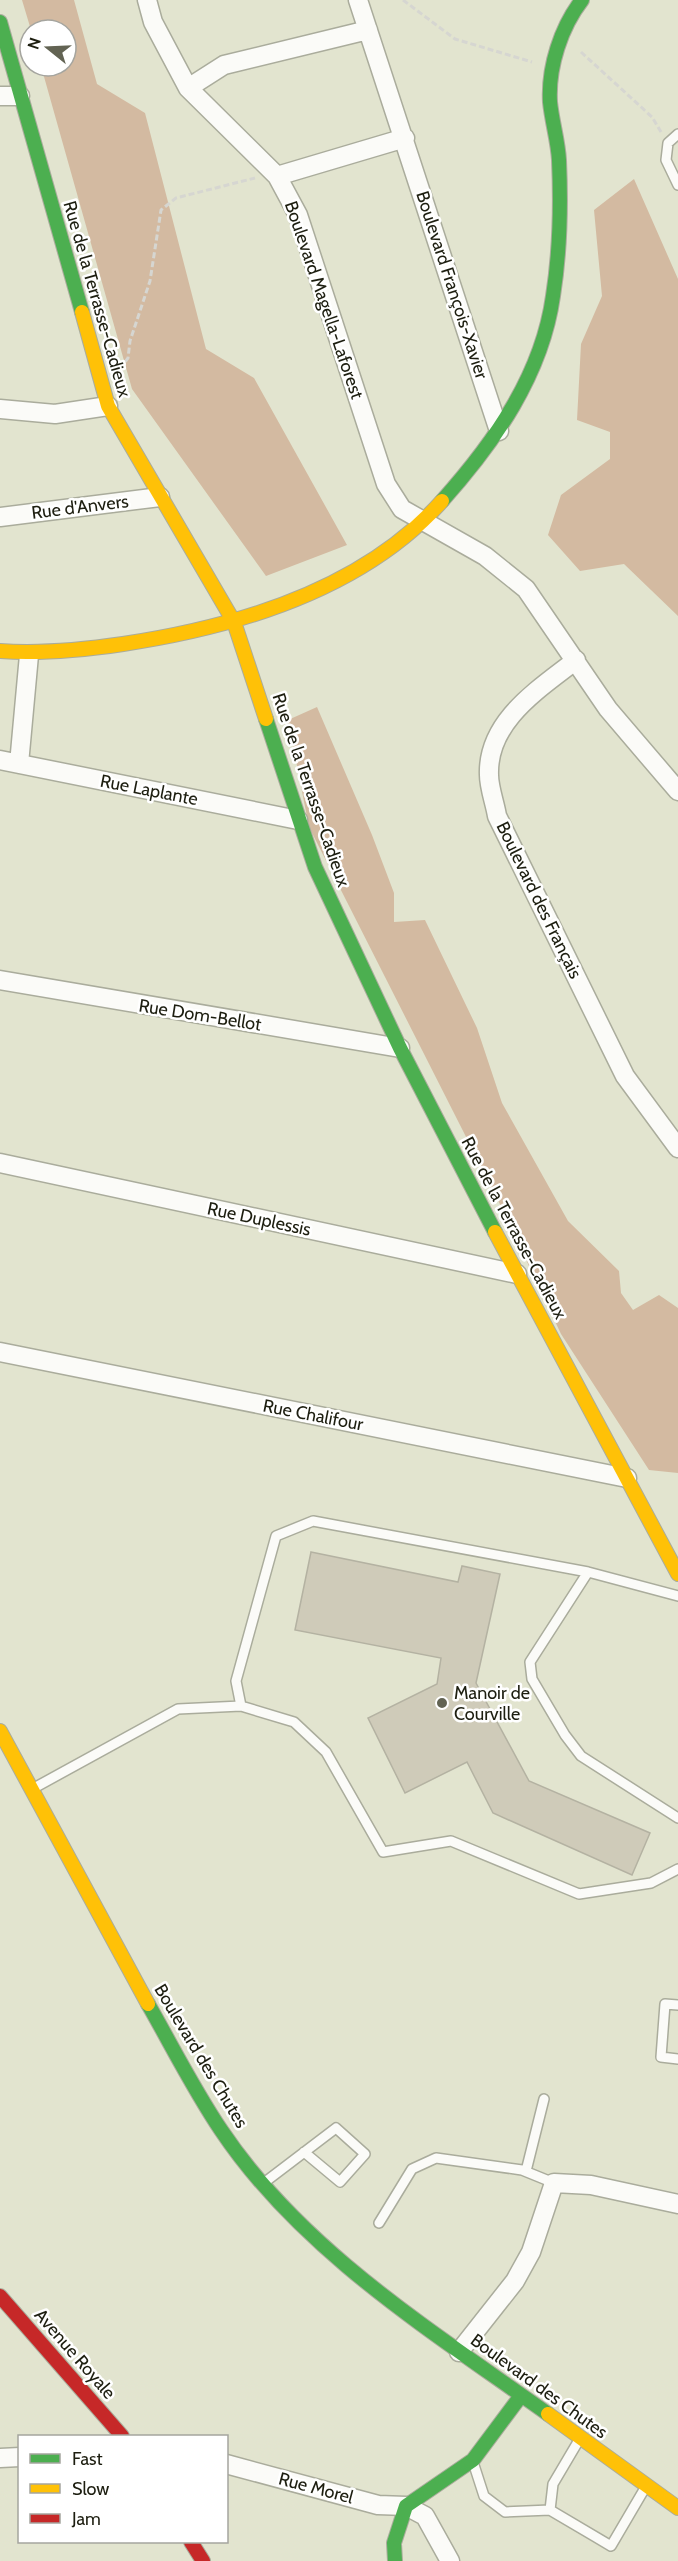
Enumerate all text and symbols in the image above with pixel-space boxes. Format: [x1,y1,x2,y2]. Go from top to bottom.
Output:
north arrow [18,18,78,78]
text: N [23,35,45,52]
street label: Boulevard François-Xavier [411,188,493,382]
street label: Rue de la Terrasse-Cadieux [58,198,136,400]
street label: Boulevard Magella-Laforest [280,198,368,402]
street label: Rue d'Anvers [30,490,130,524]
street label: Rue de la Terrasse-Cadieux [268,690,355,890]
street label: Rue Laplante [98,770,200,810]
street label: Boulevard des Français [491,818,587,982]
street label: Rue Dom-Bellot [137,994,263,1036]
street label: Rue de la Terrasse-Cadieux [457,1133,572,1323]
street label: Rue Duplessis [205,1197,313,1241]
street label: Rue Chalifour [261,1395,365,1436]
place label: Manoir de Courville [454,1682,530,1725]
marker: Manoir de Courville [435,1696,449,1710]
street label: Boulevard des Chutes [149,1980,253,2132]
street label: Avenue Royale [30,2304,120,2404]
street label: Boulevard des Chutes [466,2329,612,2443]
legend [18,2435,228,2543]
text: Fast [72,2448,103,2470]
street label: Rue Morel [276,2467,357,2509]
text: Slow [72,2478,109,2500]
text: Jam [71,2508,101,2530]

